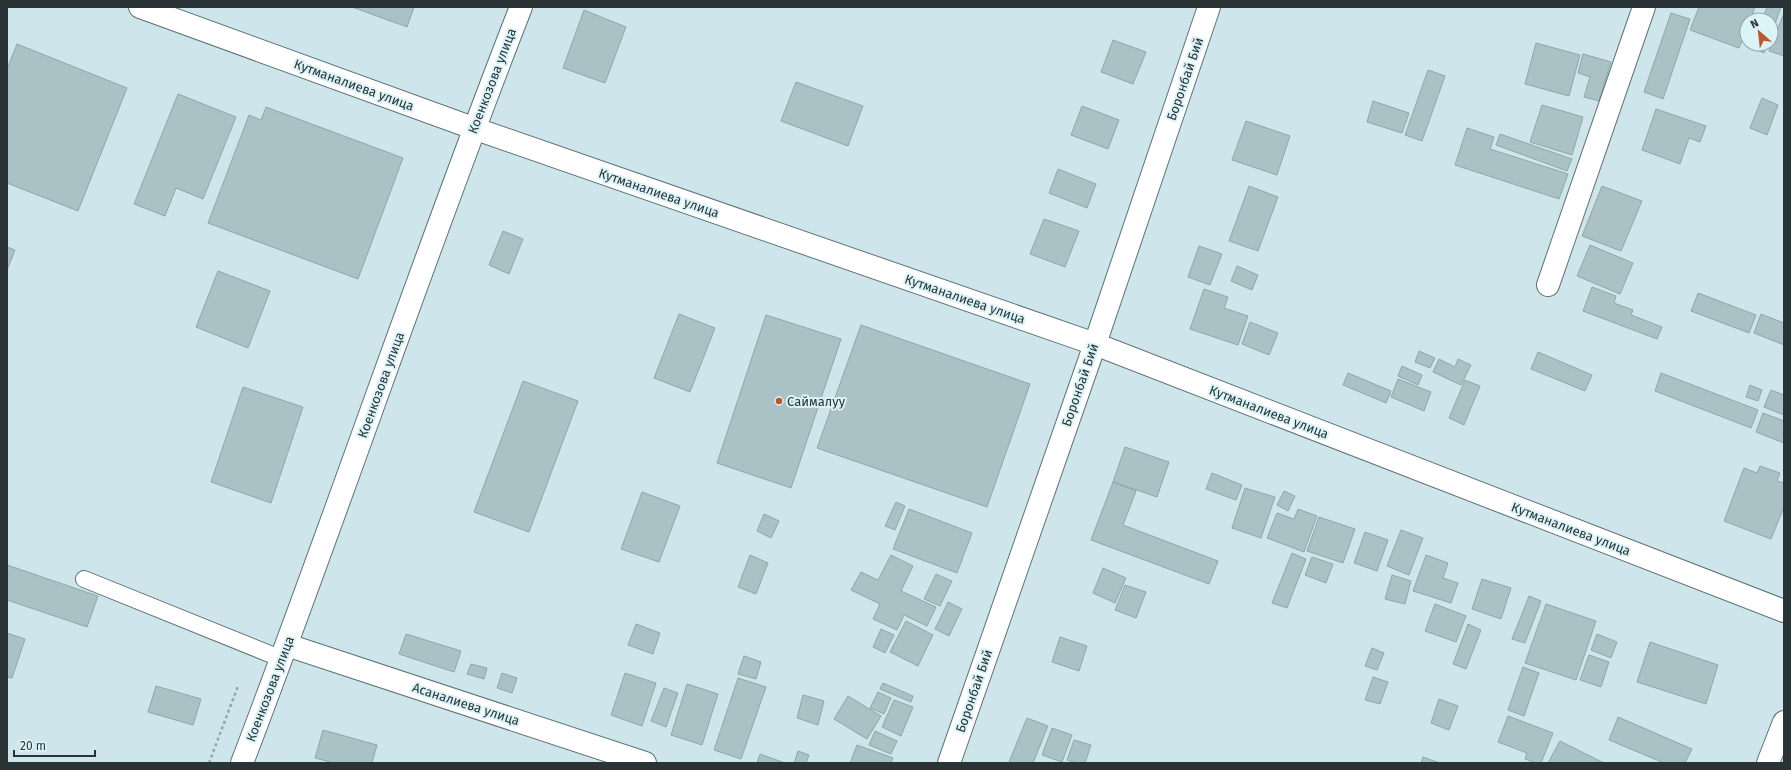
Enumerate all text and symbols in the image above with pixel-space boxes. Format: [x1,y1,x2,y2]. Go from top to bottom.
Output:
north arrow [1739,12,1779,52]
text: N [1748,16,1761,31]
street label: Коенкозова улица [465,26,519,136]
street label: Боронбай Бий [1164,35,1206,123]
street label: Кутманалиева улица [292,56,416,114]
street label: Кутманалиева улица [597,165,721,221]
street label: Кутманалиева улица [903,271,1027,327]
street label: Коенкозова улица [355,330,407,440]
street label: Боронбай Бий [1059,341,1101,429]
street label: Кутманалиева улица [1207,382,1331,442]
place label: Саймалуу [787,394,846,409]
marker: Саймалуу [774,396,784,406]
street label: Кутманалиева улица [1509,499,1633,559]
street label: Коенкозова улица [243,634,297,744]
street label: Боронбай Бий [953,647,995,735]
street label: Асаналиева улица [411,680,521,728]
scale bar [14,732,95,758]
text: 20 m [20,739,46,753]

